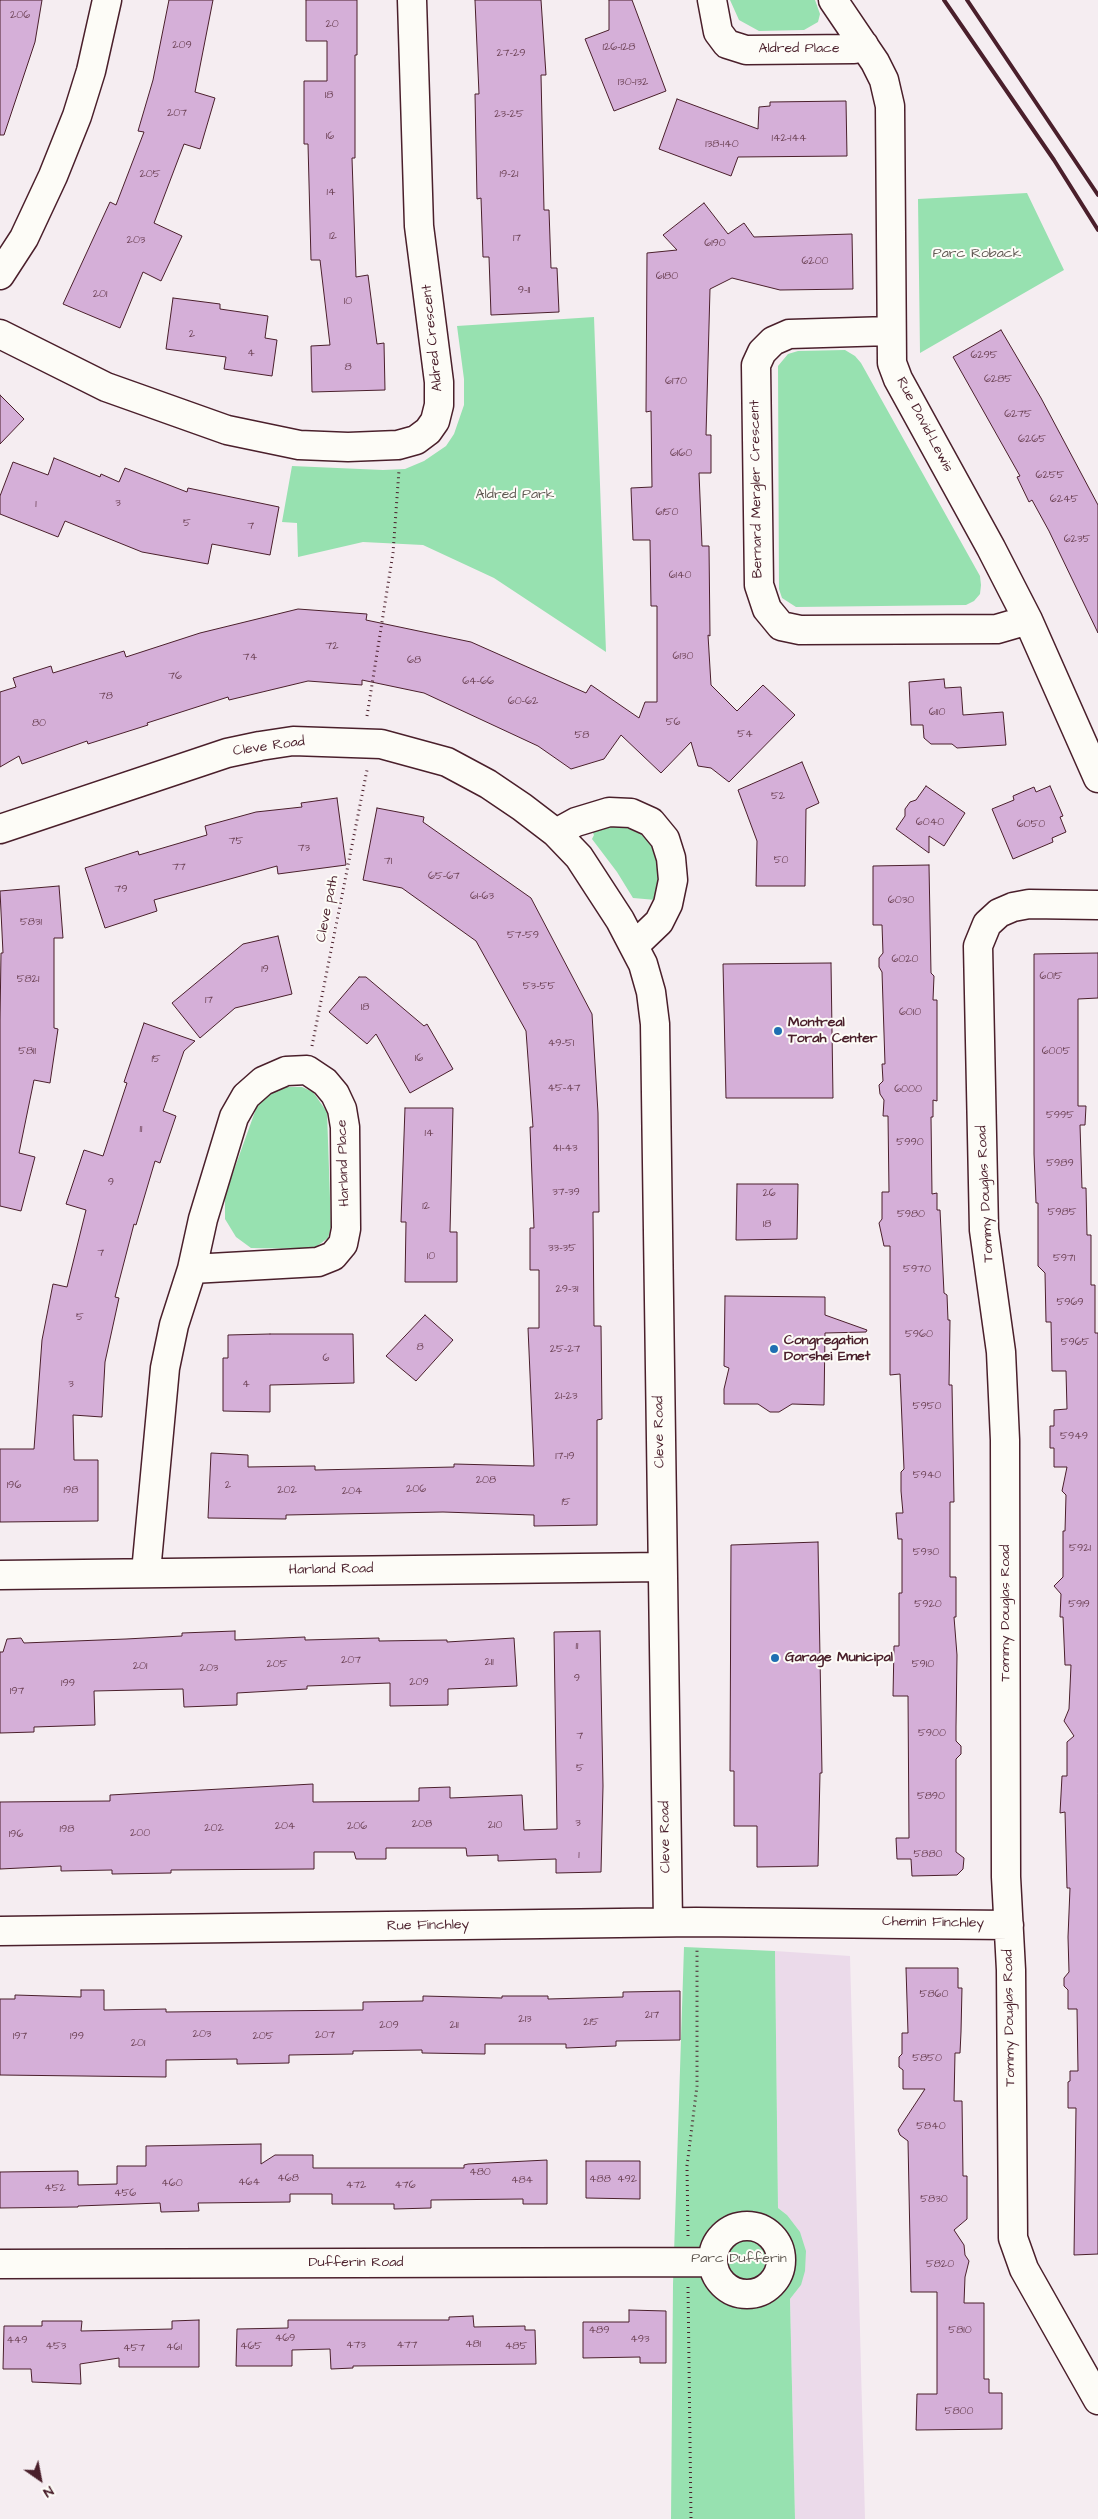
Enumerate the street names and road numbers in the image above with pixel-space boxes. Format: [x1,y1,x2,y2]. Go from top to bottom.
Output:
street label: Aldred Place [758,41,840,57]
street label: Aldred Crescent [419,284,447,392]
street label: Rue David-Lewis [892,375,956,475]
street label: Bernard Mergler Crescent [747,400,767,578]
street label: Cleve Road [232,734,306,760]
street label: Cleve path [313,874,343,944]
street label: Harland Place [334,1119,354,1207]
street label: Tommy Douglas Road [974,1125,998,1263]
street label: Cleve Road [651,1396,669,1468]
street label: Tommy Douglas Road [998,1544,1014,1682]
street label: Harland Road [289,1561,373,1579]
street label: Cleve Road [657,1801,675,1873]
street label: Chemin Finchley [882,1914,984,1932]
street label: Rue Finchley [387,1917,469,1935]
street label: Tommy Douglas Road [1000,1949,1020,2087]
street label: Dufferin Road [309,2255,403,2271]

